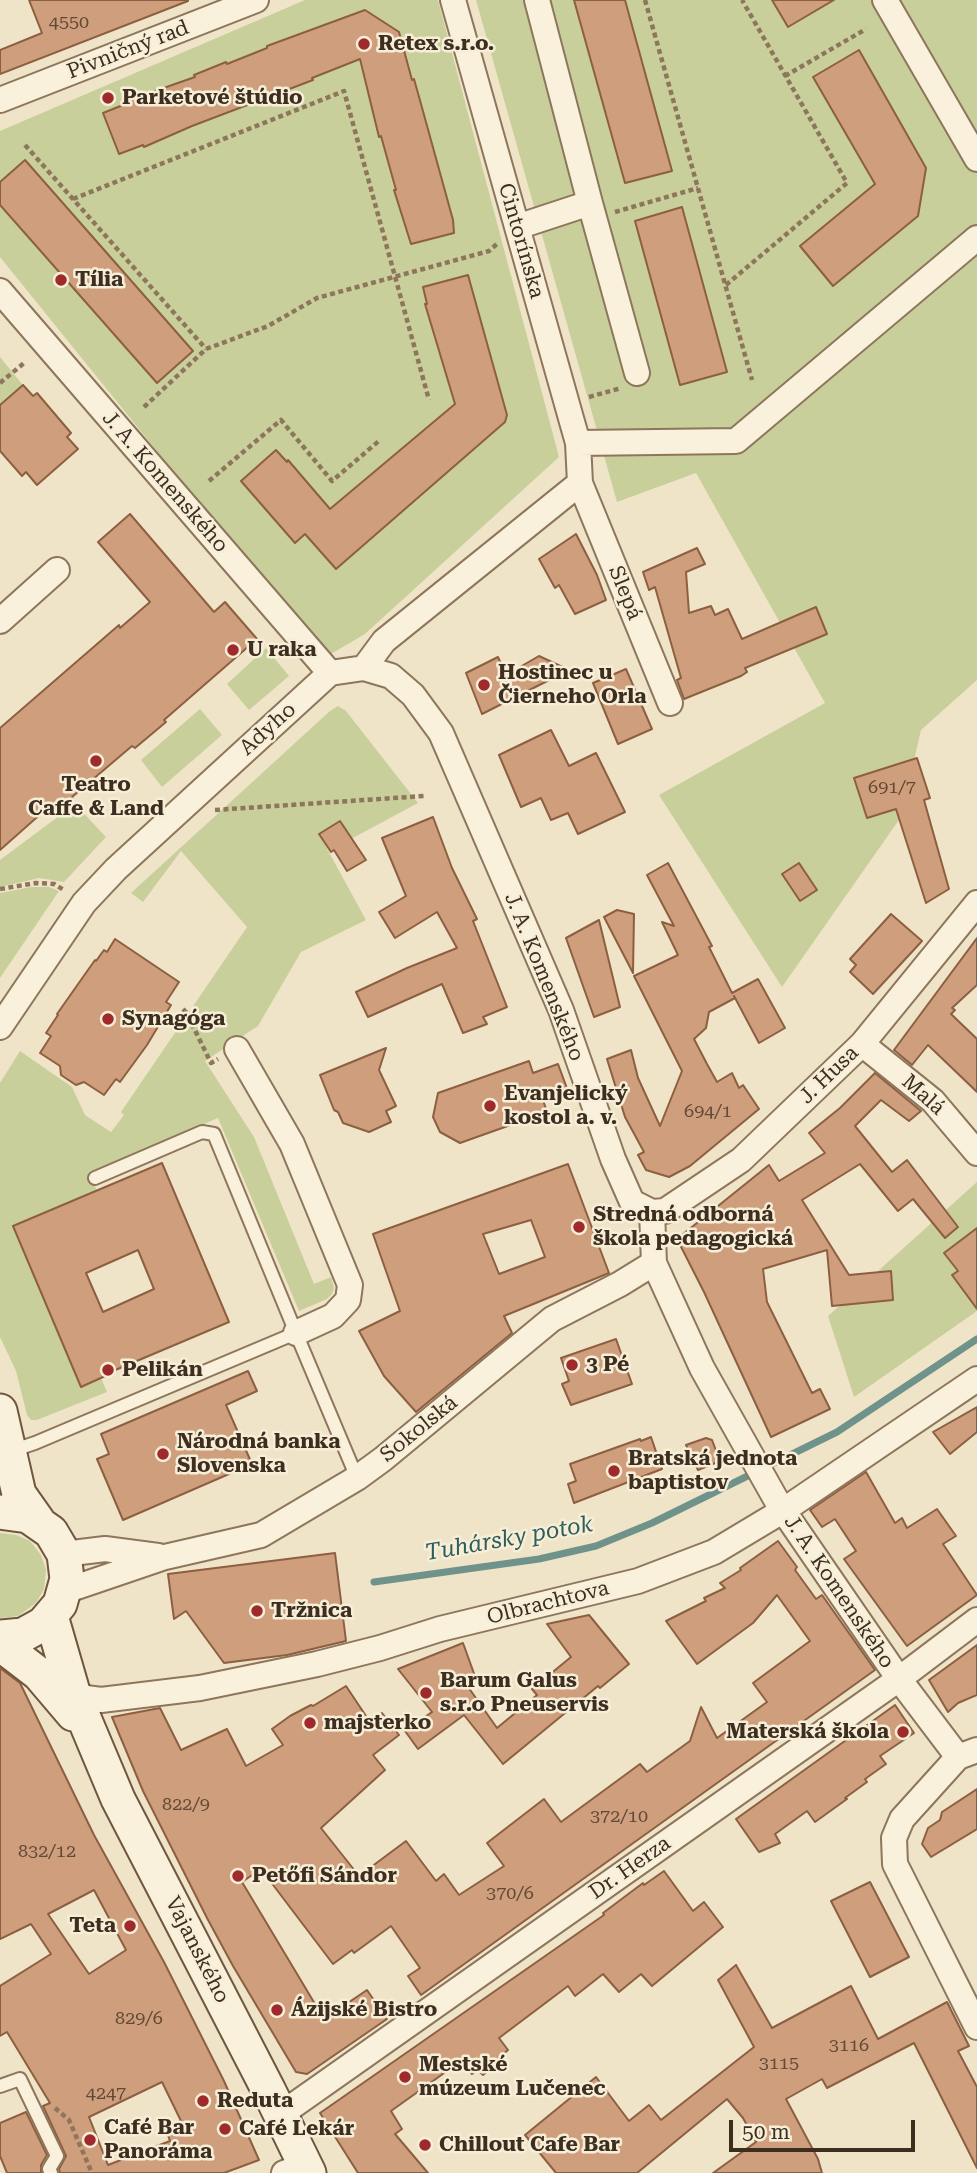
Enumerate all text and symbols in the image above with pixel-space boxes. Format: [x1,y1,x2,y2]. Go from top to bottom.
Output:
house number: 4550 [49,12,89,34]
street label: Pivničný rad [63,15,193,85]
place label: Retex s.r.o. [378,31,494,57]
marker: Retex s.r.o. [356,36,372,52]
place label: Parketové štúdio [122,85,303,111]
marker: Parketové štúdio [100,90,116,106]
street label: Cintorínska [493,180,549,302]
place label: Tília [75,267,123,293]
marker: Tília [53,272,69,288]
street label: J. A. Komenského [97,406,233,558]
street label: Slepá [603,562,647,624]
place label: U raka [247,637,317,663]
marker: U raka [225,642,241,658]
place label: Hostinec u Čierneho Orla [498,660,647,710]
marker: Hostinec u Čierneho Orla [476,677,492,693]
street label: Adyho [235,697,301,761]
marker: Teatro Caffe & Land [88,753,104,769]
place label: Teatro Caffe & Land [28,772,164,822]
house number: 691/7 [868,777,916,799]
street label: J. A. Komenského [499,889,589,1065]
place label: Synagóga [122,1006,225,1032]
marker: Synagóga [100,1011,116,1027]
street label: J. Husa [794,1041,864,1109]
street label: Malá [896,1069,950,1121]
place label: Evanjelický kostol a. v. [504,1081,628,1131]
marker: Evanjelický kostol a. v. [482,1098,498,1114]
house number: 694/1 [684,1101,732,1123]
place label: Stredná odborná škola pedagogická [593,1202,793,1252]
marker: Stredná odborná škola pedagogická [571,1219,587,1235]
place label: 3 Pé [586,1352,629,1378]
place label: Pelikán [122,1357,203,1383]
marker: 3 Pé [564,1357,580,1373]
marker: Pelikán [100,1362,116,1378]
street label: Sokolská [375,1390,463,1468]
place label: Národná banka Slovenska [177,1429,341,1479]
marker: Národná banka Slovenska [155,1446,171,1462]
place label: Bratská jednota baptistov [628,1446,797,1496]
marker: Bratská jednota baptistov [606,1463,622,1479]
water label: Tuhársky potok [423,1511,595,1567]
street label: J. A. Komenského [778,1511,900,1673]
street label: Olbrachtova [484,1576,612,1630]
place label: Tržnica [271,1598,352,1624]
marker: Tržnica [249,1603,265,1619]
place label: Barum Galus s.r.o Pneuservis [440,1668,609,1718]
marker: Barum Galus s.r.o Pneuservis [418,1685,434,1701]
place label: majsterko [324,1710,431,1736]
marker: majsterko [302,1715,318,1731]
place label: Materská škola [726,1719,889,1745]
marker: Materská škola [895,1724,911,1740]
house number: 822/9 [162,1794,210,1816]
house number: 372/10 [590,1806,648,1828]
street label: Dr. Herza [585,1831,675,1905]
house number: 832/12 [18,1841,76,1863]
place label: Petőfi Sándor [252,1863,397,1889]
marker: Petőfi Sándor [230,1868,246,1884]
house number: 370/6 [486,1883,534,1905]
street label: Vajanského [159,1893,235,2007]
place label: Teta [69,1913,116,1939]
marker: Teta [122,1918,138,1934]
place label: Ázijské Bistro [291,1997,437,2023]
marker: Ázijské Bistro [269,2002,285,2018]
house number: 829/6 [115,2008,163,2030]
house number: 3116 [829,2035,869,2057]
place label: Mestské múzeum Lučenec [419,2052,606,2102]
house number: 3115 [759,2053,799,2075]
marker: Mestské múzeum Lučenec [397,2069,413,2085]
house number: 4247 [86,2083,126,2105]
place label: Reduta [217,2088,293,2114]
marker: Reduta [195,2093,211,2109]
scale bar [732,2106,918,2150]
place label: Café Bar Panoráma [104,2115,212,2165]
place label: Café Lekár [239,2116,354,2142]
text: 50 m [742,2120,790,2144]
marker: Café Lekár [217,2121,233,2137]
marker: Café Bar Panoráma [82,2132,98,2148]
place label: Chillout Cafe Bar [439,2132,620,2158]
marker: Chillout Cafe Bar [417,2137,433,2153]

